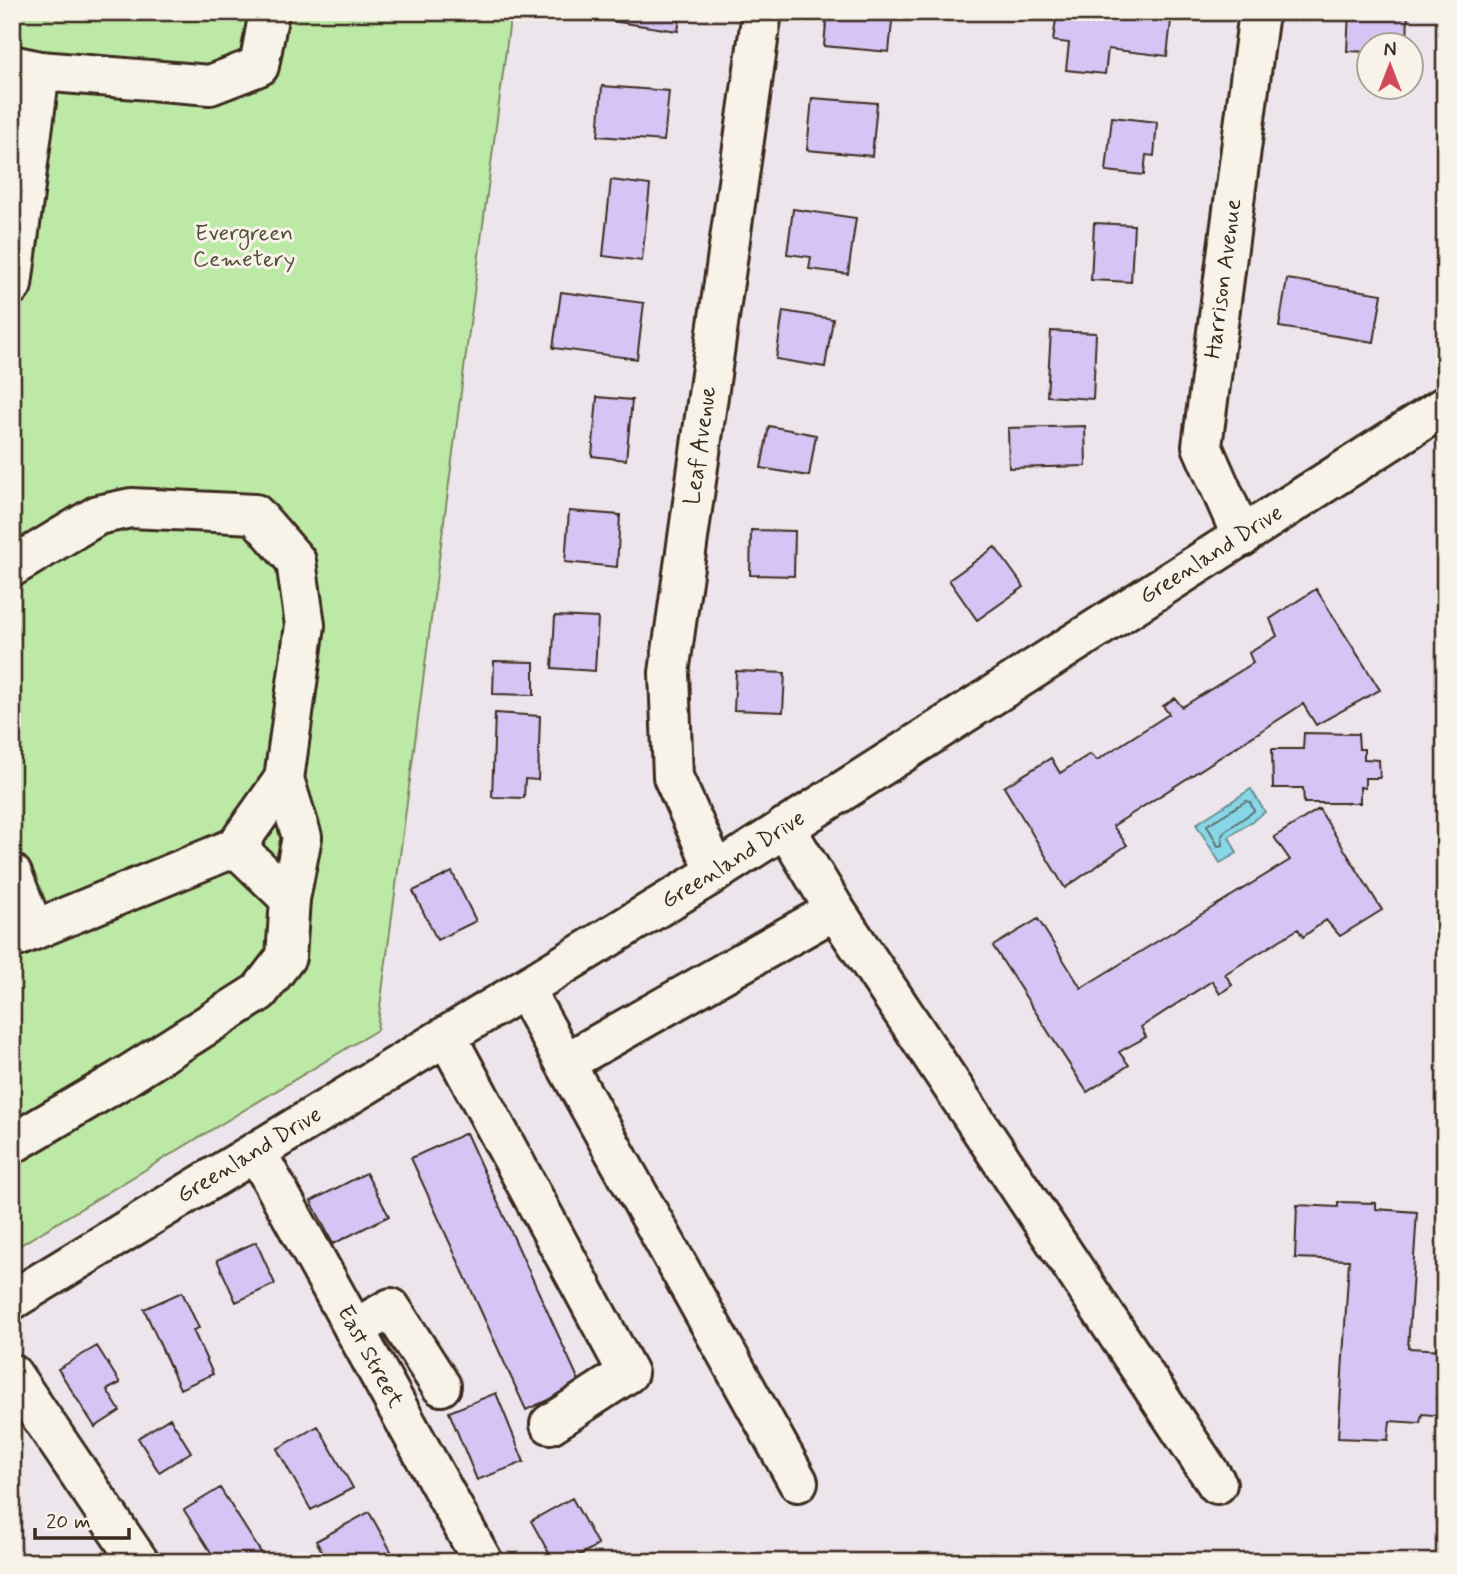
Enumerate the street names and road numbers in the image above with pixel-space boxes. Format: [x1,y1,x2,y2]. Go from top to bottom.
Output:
street label: Harrison Avenue [1199,197,1249,361]
street label: Leaf Avenue [678,384,724,507]
street label: Greenland Drive [1134,498,1289,612]
street label: Greenland Drive [656,804,811,916]
street label: Greenland Drive [172,1100,327,1211]
street label: East Street [329,1300,410,1414]

